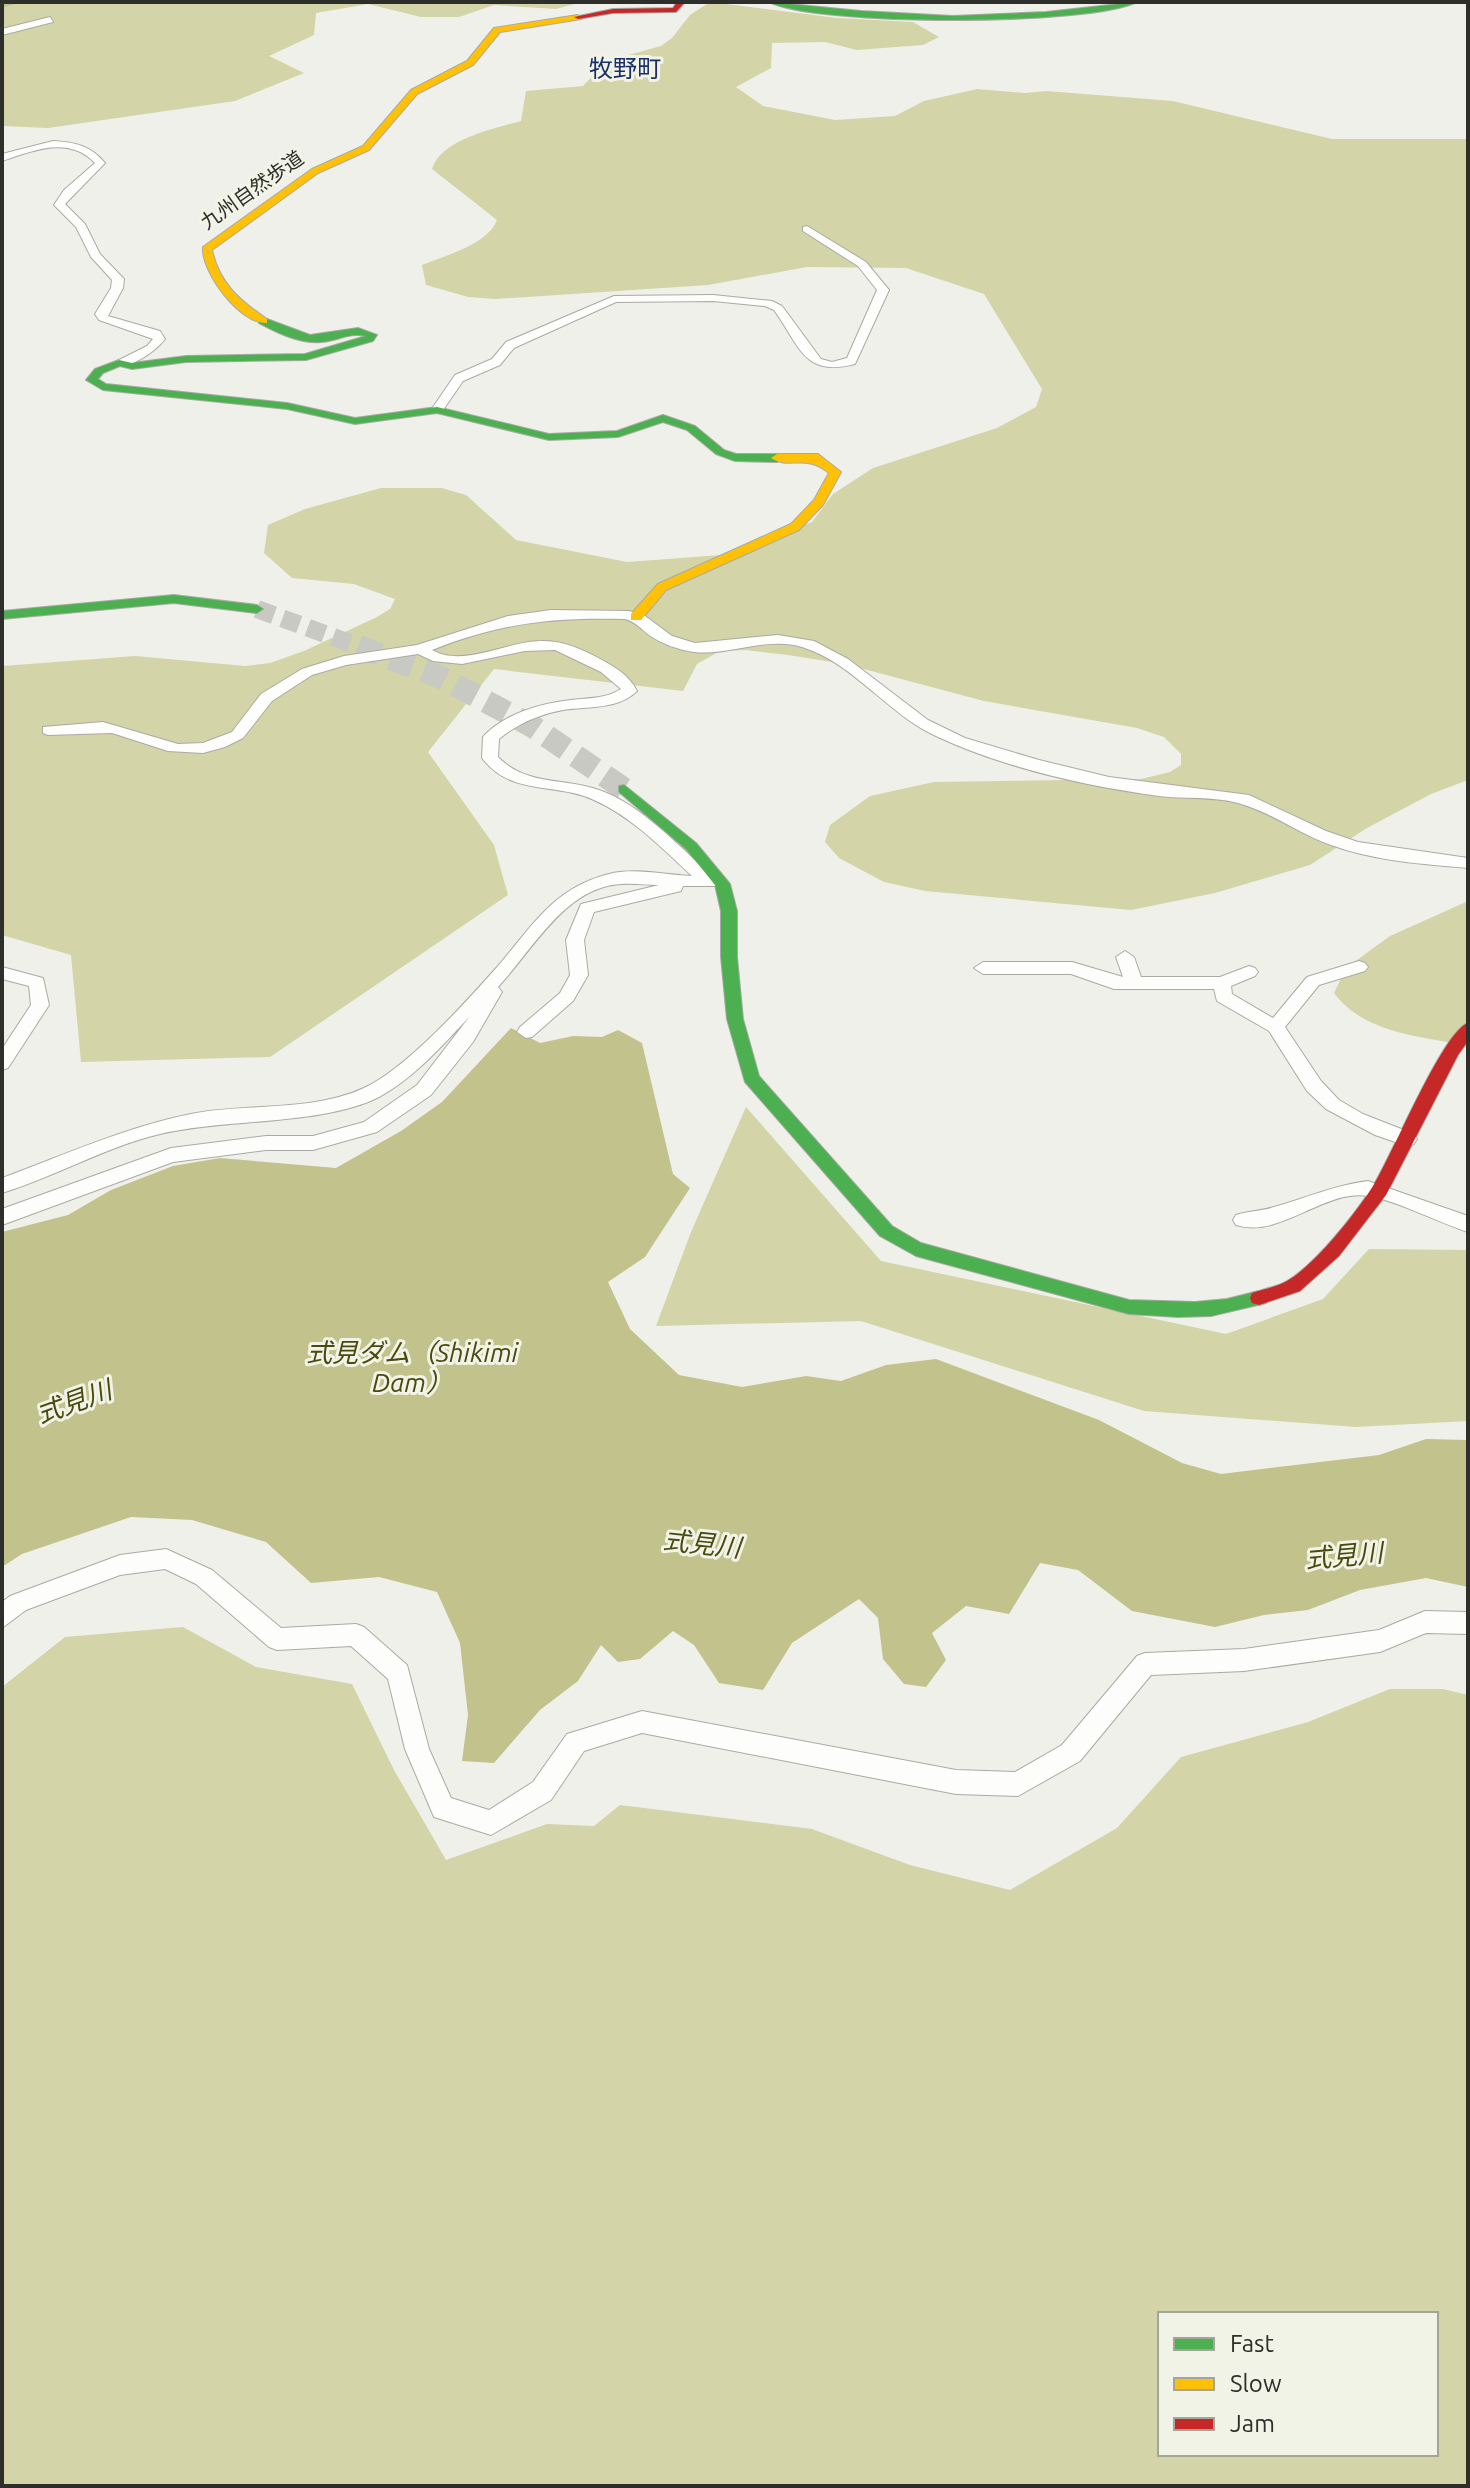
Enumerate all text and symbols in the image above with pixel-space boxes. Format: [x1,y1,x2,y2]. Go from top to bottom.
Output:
district label: 牧野町 [589,55,661,82]
street label: 九州自然歩道 [196,146,307,233]
water label: 式見ダム（Shikimi Dam） [306,1338,520,1397]
water label: 式見川 [32,1374,118,1428]
water label: 式見川 [662,1525,745,1562]
water label: 式見川 [1304,1537,1387,1573]
legend [1158,2312,1438,2456]
text: Fast [1230,2330,1274,2357]
text: Slow [1230,2370,1282,2397]
text: Jam [1230,2410,1275,2437]

